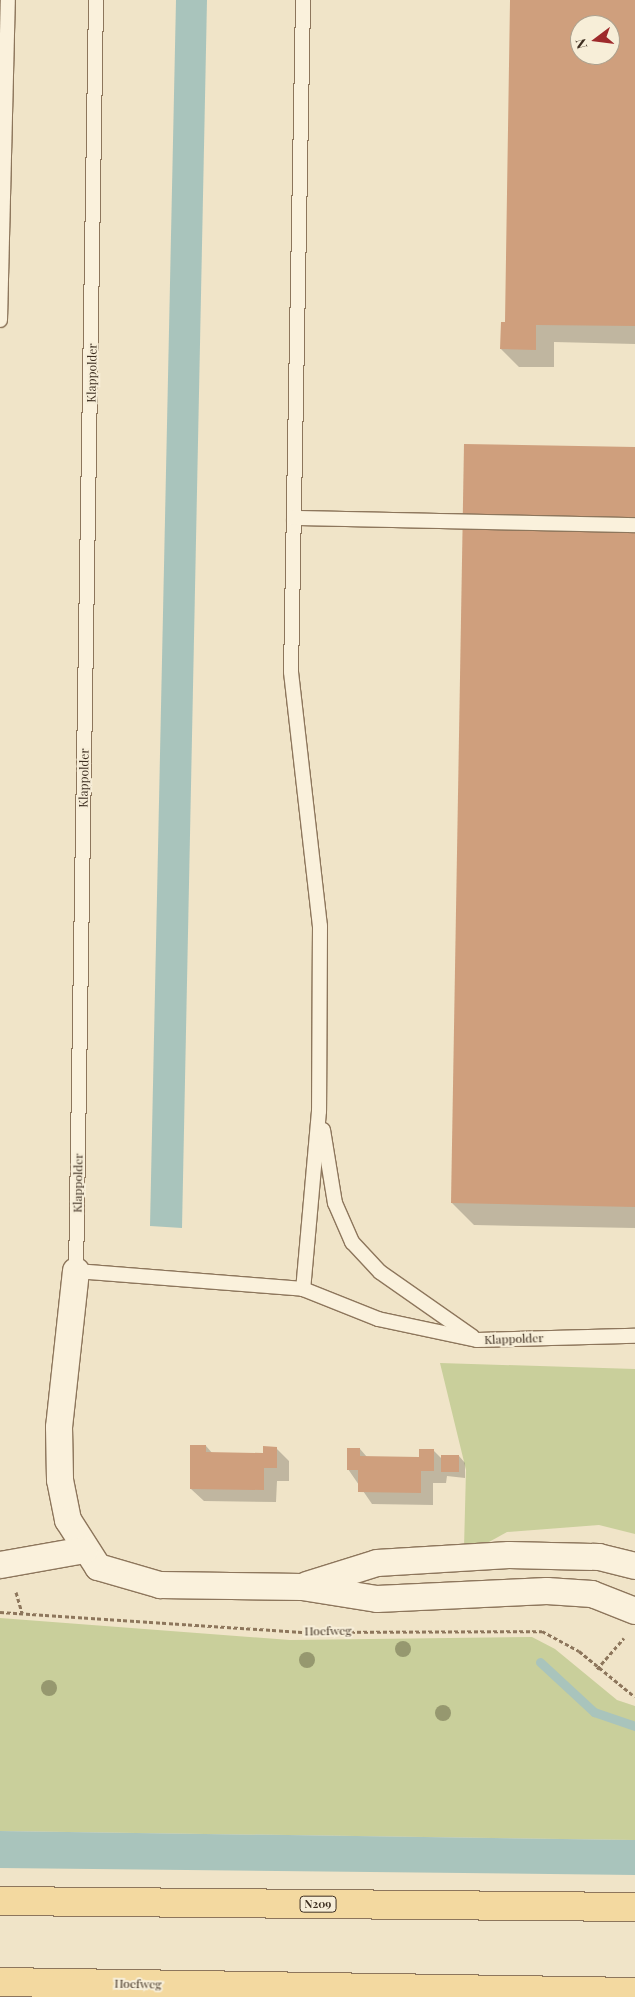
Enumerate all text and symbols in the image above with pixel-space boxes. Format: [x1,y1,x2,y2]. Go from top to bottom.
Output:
north arrow [570,15,620,65]
text: N [571,36,591,51]
street label: Klappolder [84,343,100,403]
street label: Klappolder [76,748,92,808]
street label: Klappolder [70,1153,86,1213]
street label: Klappolder [484,1331,544,1347]
street label: Hoefweg [304,1623,352,1639]
road number: N209 [299,1896,337,1912]
street label: Hoefweg [114,1976,162,1992]

